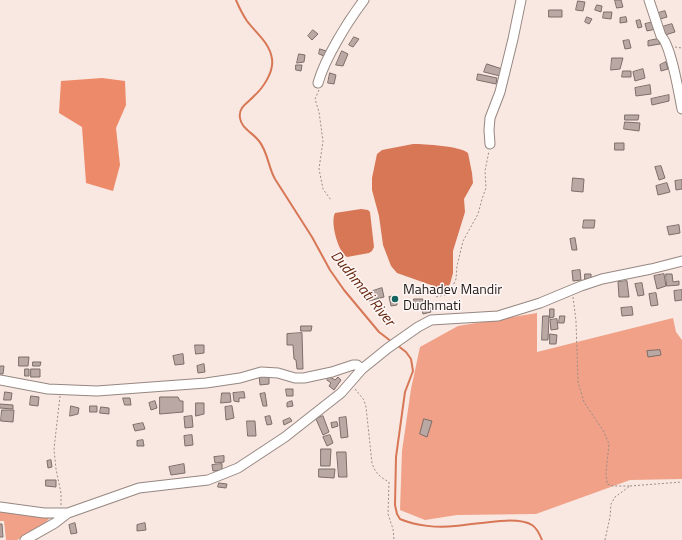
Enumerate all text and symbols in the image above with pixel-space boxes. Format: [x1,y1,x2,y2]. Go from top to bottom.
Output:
water label: Dudhmati River [326,248,398,330]
place label: Mahadev Mandir Dudhmati [403,283,502,316]
marker: Mahadev Mandir Dudhmati [390,294,400,304]

